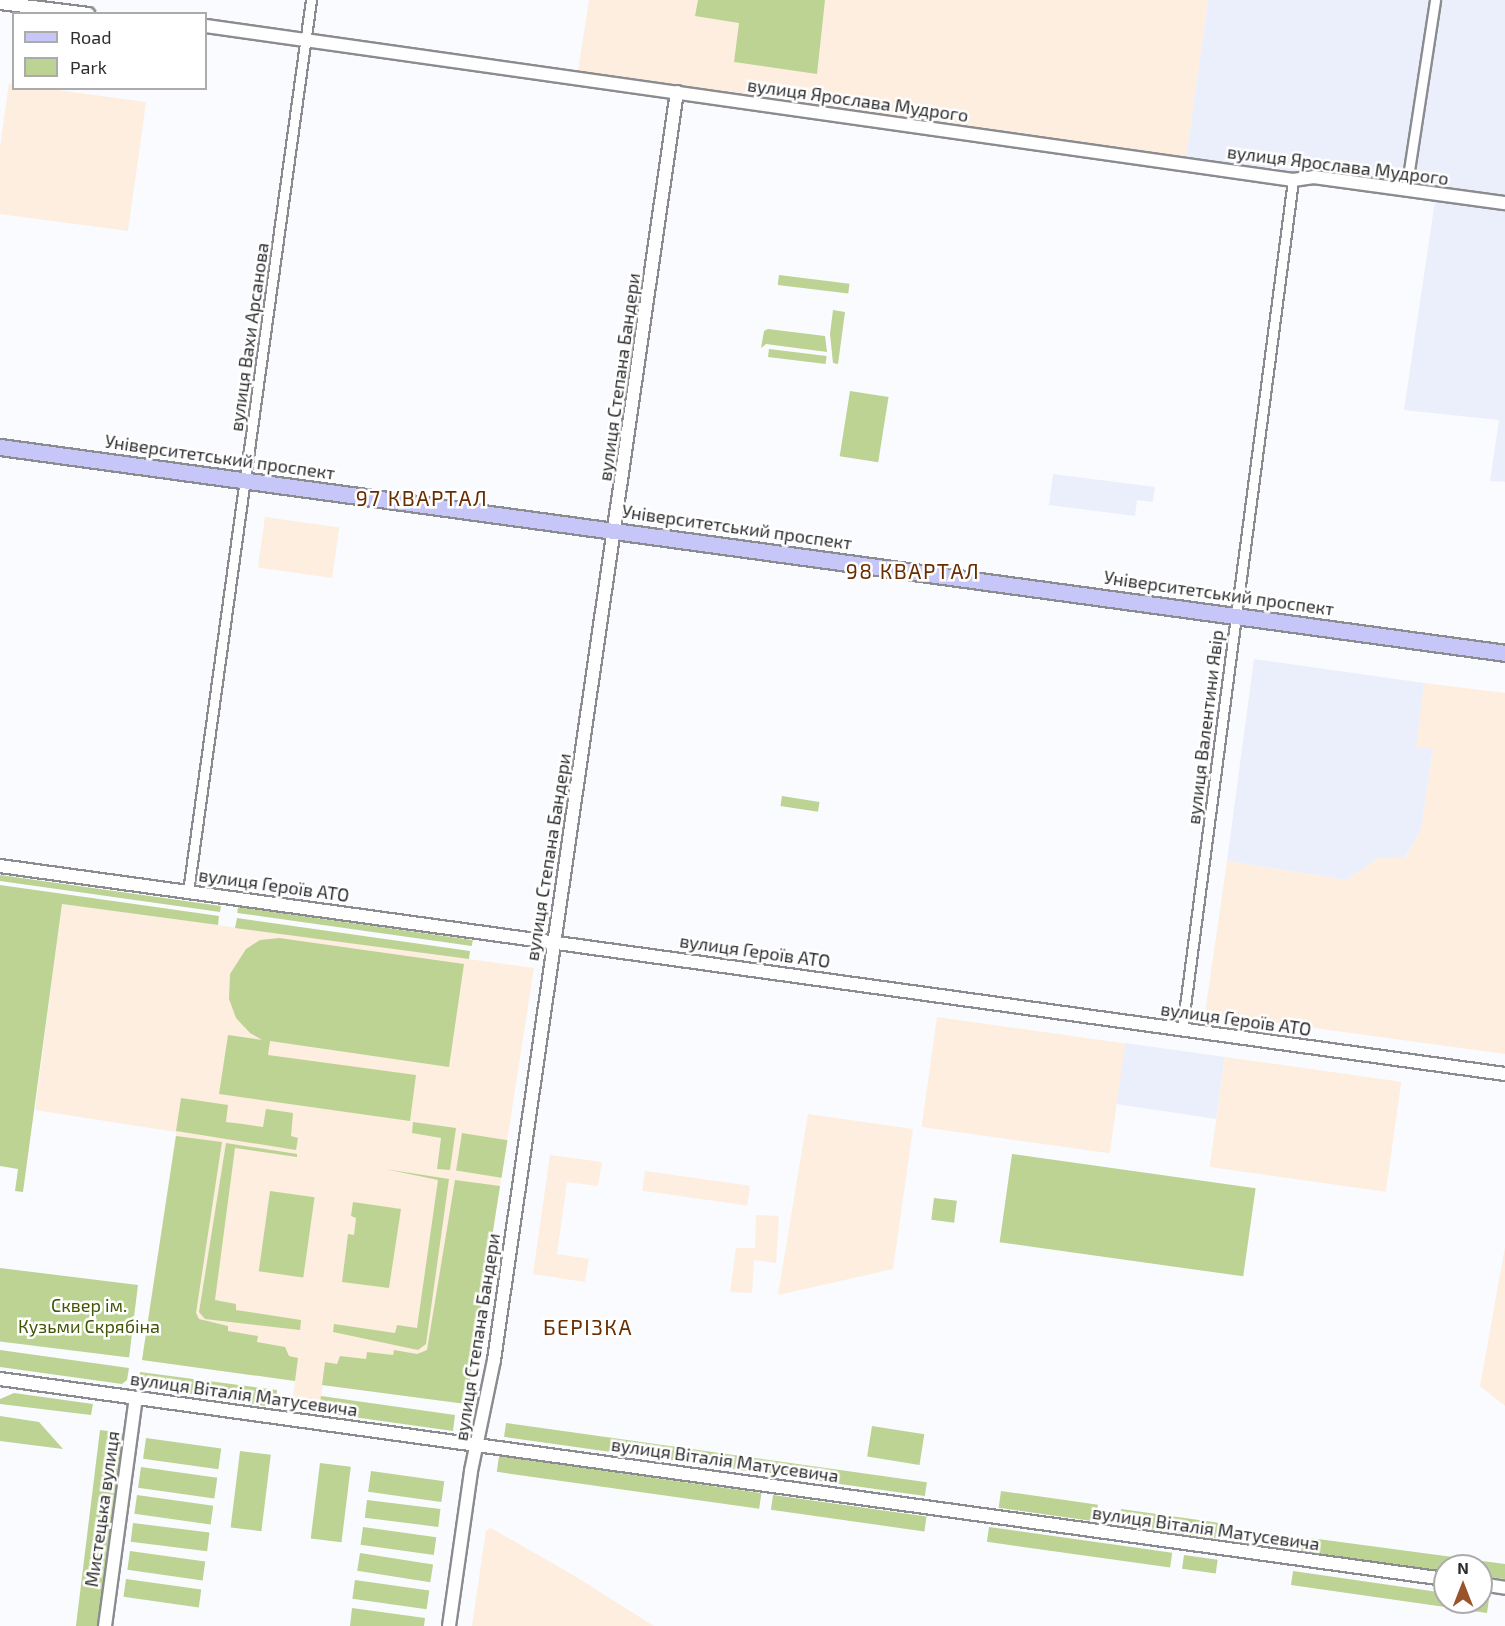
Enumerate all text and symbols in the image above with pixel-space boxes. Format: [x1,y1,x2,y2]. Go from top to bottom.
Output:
legend [12,12,207,90]
text: Road [70,26,111,48]
text: Park [70,56,107,78]
street label: вулиця Ярослава Мудрого [746,74,970,126]
street label: вулиця Ярослава Мудрого [1226,141,1450,189]
street label: вулиця Вахи Арсанова [225,241,273,433]
street label: вулиця Степана Бандери [594,272,644,482]
street label: Університетський проспект [103,430,337,484]
district label: 97 КВАРТАЛ [356,485,488,511]
street label: Університетський проспект [620,500,854,554]
district label: 98 КВАРТАЛ [846,558,980,584]
street label: Університетський проспект [1102,566,1336,620]
street label: вулиця Валентини Явір [1182,628,1228,826]
street label: вулиця Степана Бандери [521,752,575,962]
street label: вулиця Героїв АТО [197,864,351,906]
street label: вулиця Героїв АТО [678,930,832,972]
street label: вулиця Героїв АТО [1159,998,1313,1040]
street label: вулиця Степана Бандери [450,1232,504,1442]
park label: Сквер ім. Кузьми Скрябіна [18,1295,160,1338]
district label: БЕРІЗКА [543,1314,633,1340]
street label: вулиця Віталія Матусевича [129,1367,359,1421]
street label: Мистецька вулиця [80,1430,124,1588]
street label: вулиця Віталія Матусевича [610,1433,840,1487]
street label: вулиця Віталія Матусевича [1091,1501,1321,1555]
north arrow [1433,1554,1493,1614]
text: N [1457,1558,1469,1577]

